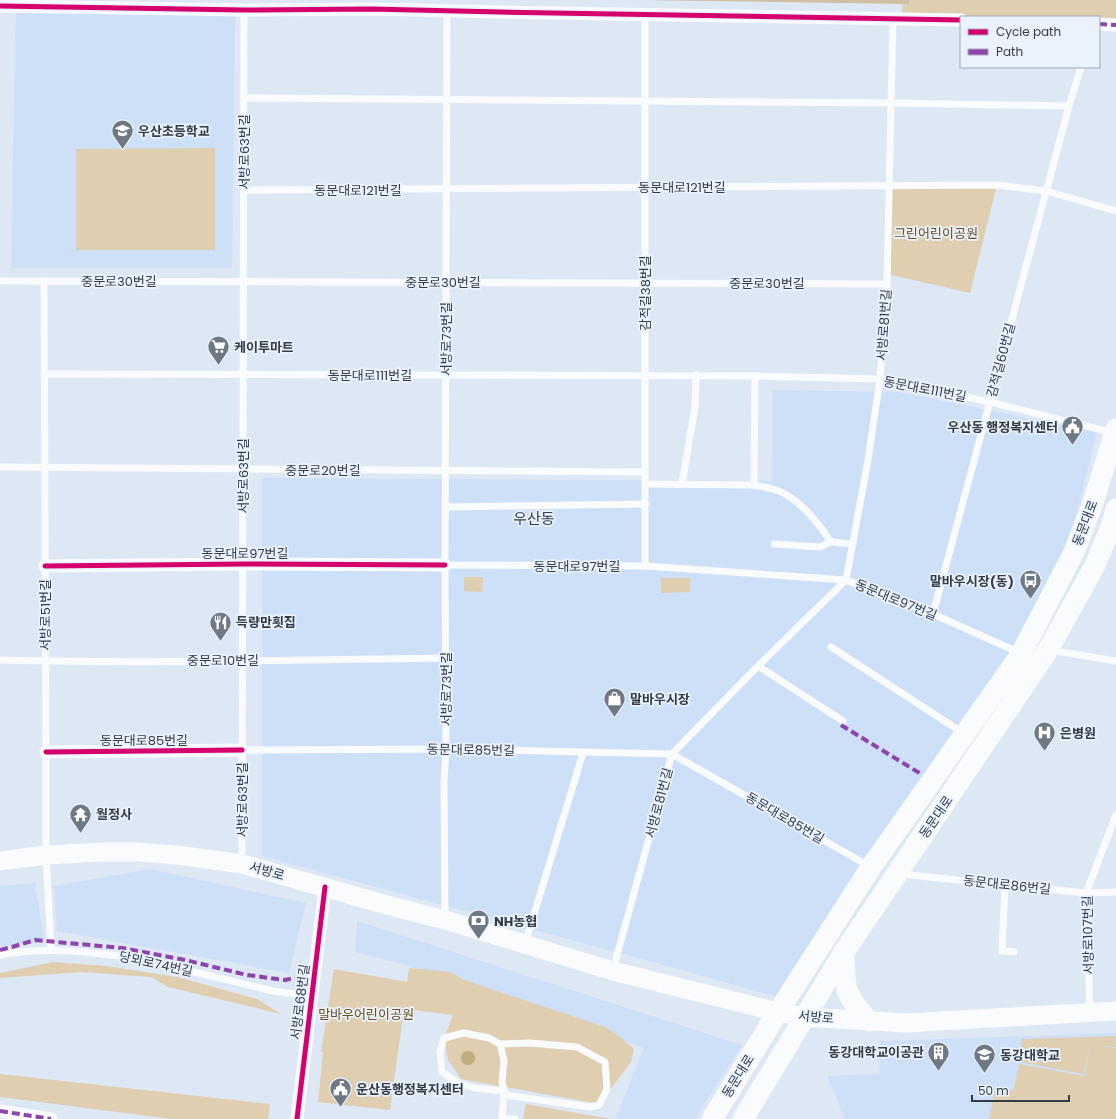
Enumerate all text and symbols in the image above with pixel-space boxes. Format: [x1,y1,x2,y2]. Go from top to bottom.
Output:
legend [960,16,1100,68]
text: Cycle path [996,23,1061,40]
text: Path [996,43,1023,60]
street label: 서방로63번길 [235,114,254,190]
school or university icon: 우산초등학교 [110,118,136,151]
place label: 우산초등학교 [138,122,210,141]
street label: 동문대로121번길 [638,178,726,197]
street label: 동문대로121번길 [314,181,402,200]
park label: 그린어린이공원 [894,224,978,243]
street label: 감적길38번길 [636,255,655,331]
street label: 중문로30번길 [81,272,157,291]
street label: 중문로30번길 [405,273,481,292]
street label: 중문로30번길 [729,274,805,293]
street label: 서방로81번길 [872,288,896,362]
street label: 서방로73번길 [437,302,456,376]
street label: 감적길60번길 [982,321,1020,399]
supermarket icon: 케이투마트 [206,334,232,367]
place label: 케이투마트 [234,338,294,357]
street label: 동문대로111번길 [328,366,412,385]
street label: 동문대로111번길 [882,372,968,406]
public building icon: 우산동 행정복지센터 [1060,414,1086,447]
place label: 우산동 행정복지센터 [948,418,1058,437]
street label: 서방로63번길 [234,438,253,514]
street label: 중문로20번길 [285,461,361,480]
street label: 동문대로 [1068,497,1102,549]
district label: 우산동 [513,508,555,529]
street label: 동문대로97번길 [201,544,289,563]
street label: 동문대로97번길 [533,557,621,576]
bus stop icon: 말바우시장(동) [1017,568,1043,601]
place label: 말바우시장(동) [930,572,1014,591]
street label: 동문대로97번길 [852,575,940,625]
street label: 서방로51번길 [36,579,55,651]
restaurant icon: 득량만횟집 [208,609,234,642]
place label: 득량만횟집 [236,613,296,632]
street label: 중문로10번길 [187,651,259,670]
street label: 서방로73번길 [437,652,456,726]
shop icon: 말바우시장 [602,686,628,719]
place label: 말바우시장 [630,690,690,709]
hospital icon: 은병원 [1031,720,1057,753]
place label: 은병원 [1060,724,1096,743]
street label: 동문대로85번길 [100,731,188,750]
street label: 동문대로85번길 [427,740,515,760]
street label: 서방로63번길 [233,762,252,838]
street label: 서방로81번길 [640,766,678,840]
street label: 동문대로85번길 [742,788,828,848]
street label: 동문대로 [915,792,957,842]
temple icon: 월정사 [67,801,93,834]
place label: 월정사 [96,805,132,824]
street label: 서방로 [247,857,287,885]
street label: 동문대로86번길 [962,871,1052,899]
street label: 서방로107번길 [1078,895,1098,975]
bank icon: NH농협 [466,908,492,941]
place label: NH농협 [494,912,537,931]
street label: 당뫼로74번길 [117,947,195,981]
street label: 서방로68번길 [286,963,314,1041]
park label: 말바우어린이공원 [318,1005,414,1024]
street label: 서방로 [797,1006,835,1028]
building icon: 동강대학교이공관 [926,1039,952,1072]
school or university icon: 동강대학교 [972,1042,998,1075]
place label: 동강대학교이공관 [828,1043,924,1062]
place label: 동강대학교 [1000,1046,1060,1065]
street label: 동문대로 [717,1051,759,1101]
public building icon: 운산동행정복지센터 [327,1076,353,1109]
scale bar [972,1077,1069,1103]
place label: 운산동행정복지센터 [356,1080,464,1099]
text: 50 m [978,1082,1009,1099]

